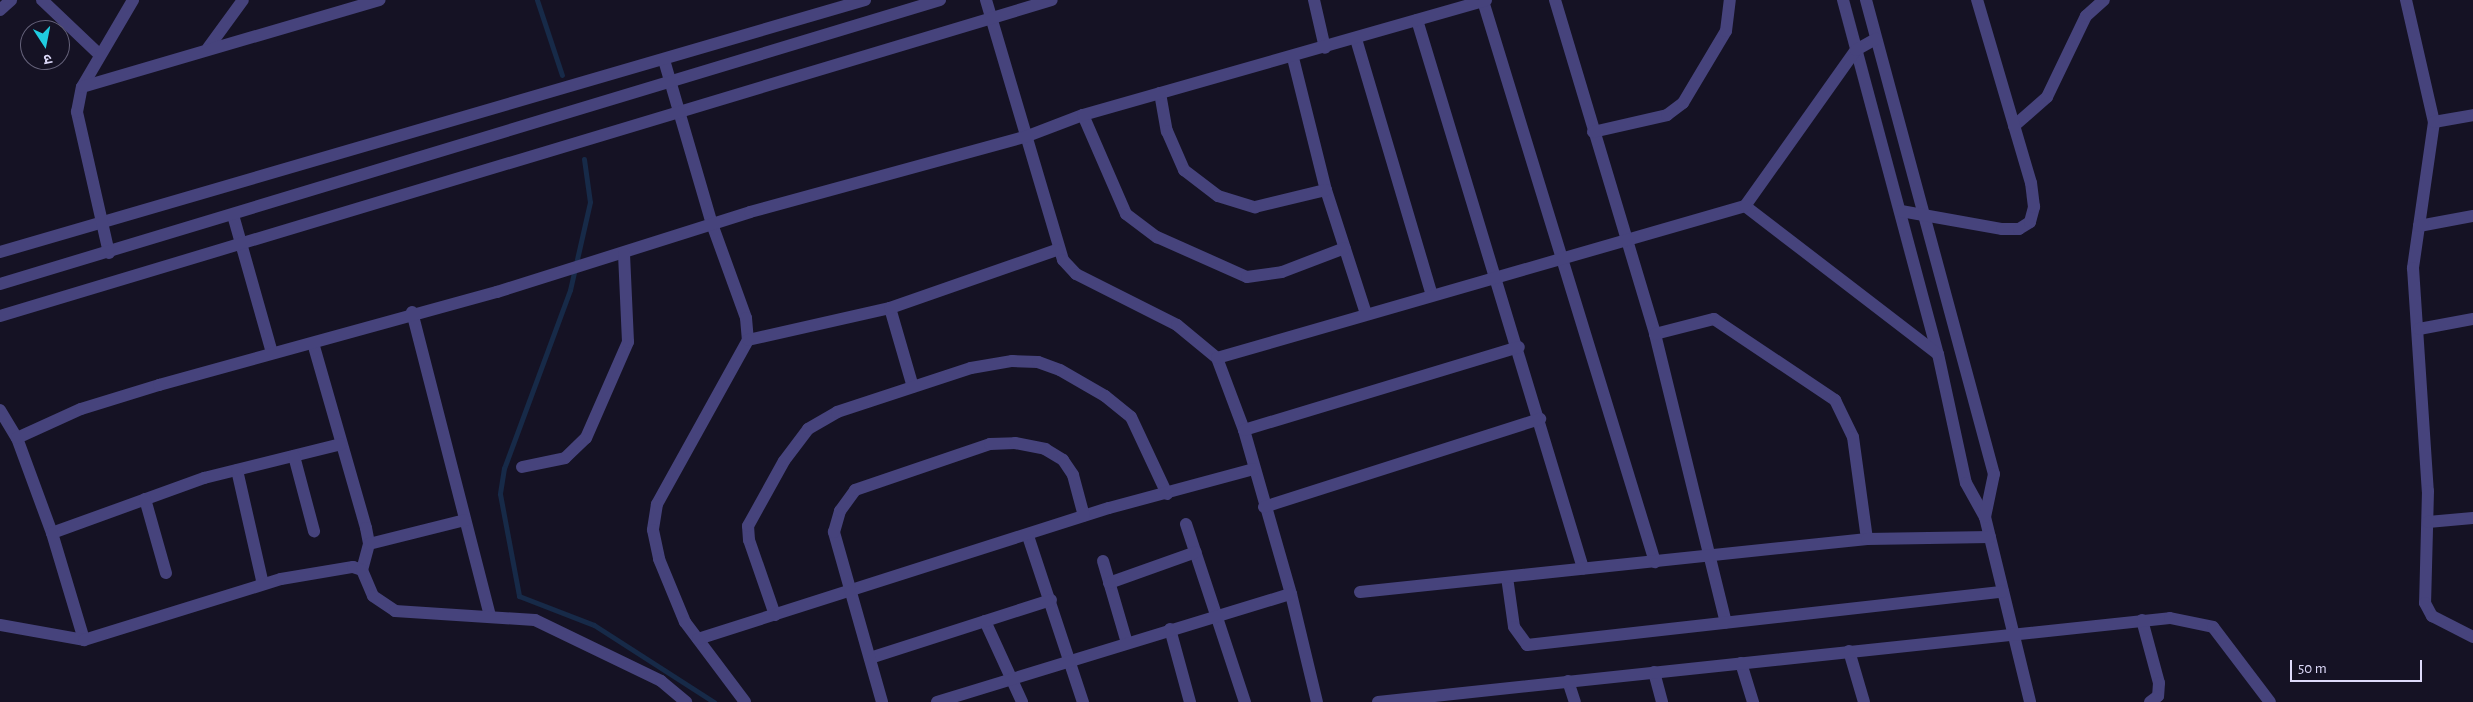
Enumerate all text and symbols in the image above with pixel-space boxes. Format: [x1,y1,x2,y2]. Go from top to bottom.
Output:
north arrow [20,20,70,70]
text: उ [42,51,53,66]
scale bar [2293,650,2426,682]
text: 50 m [2298,661,2327,676]

